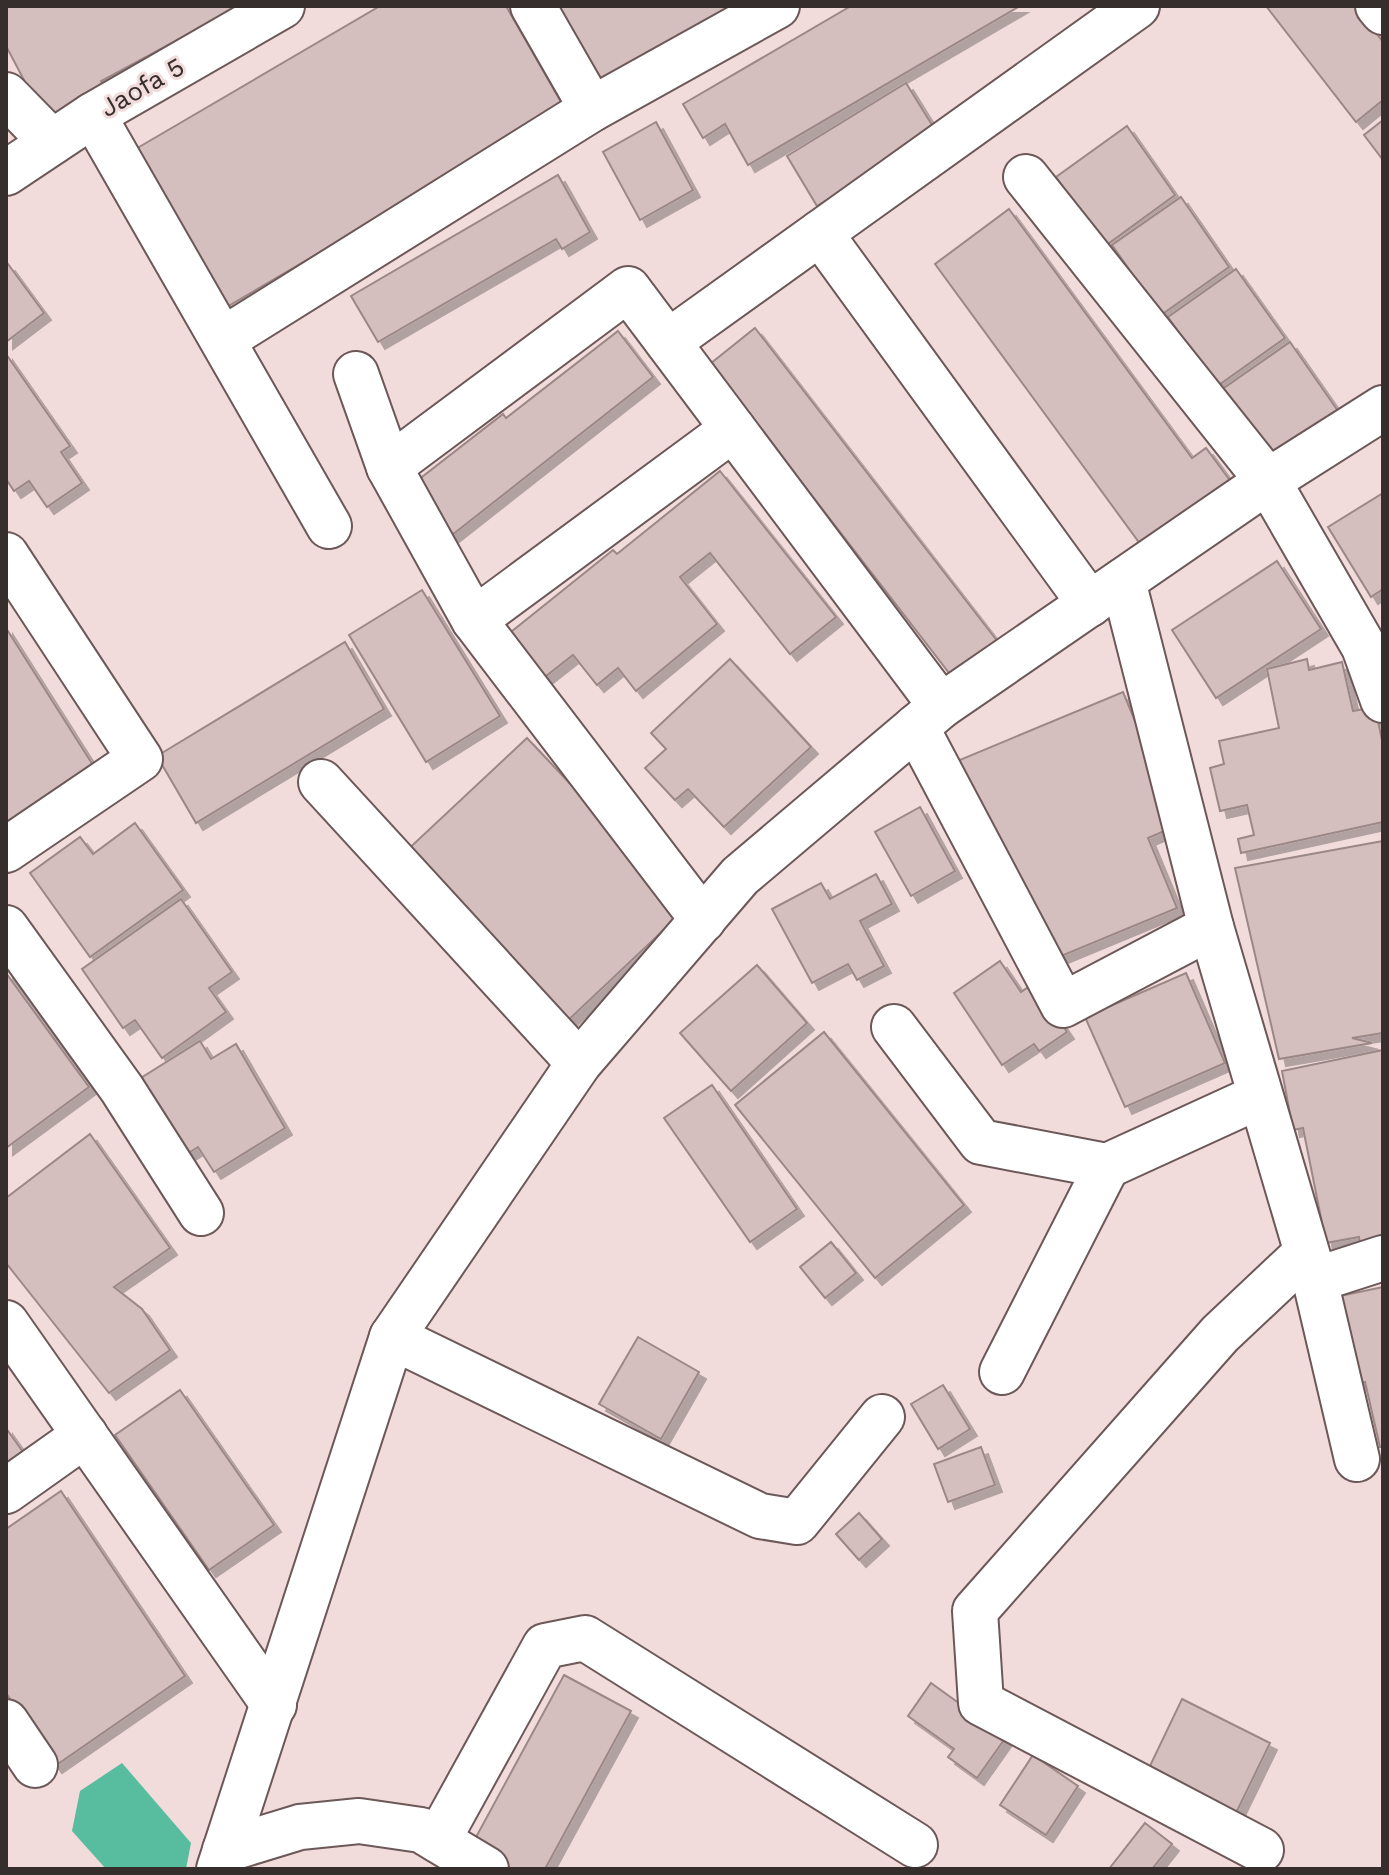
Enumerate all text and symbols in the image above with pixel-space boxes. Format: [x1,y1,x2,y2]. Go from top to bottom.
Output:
street label: Jaofa 5 [95,51,189,123]

